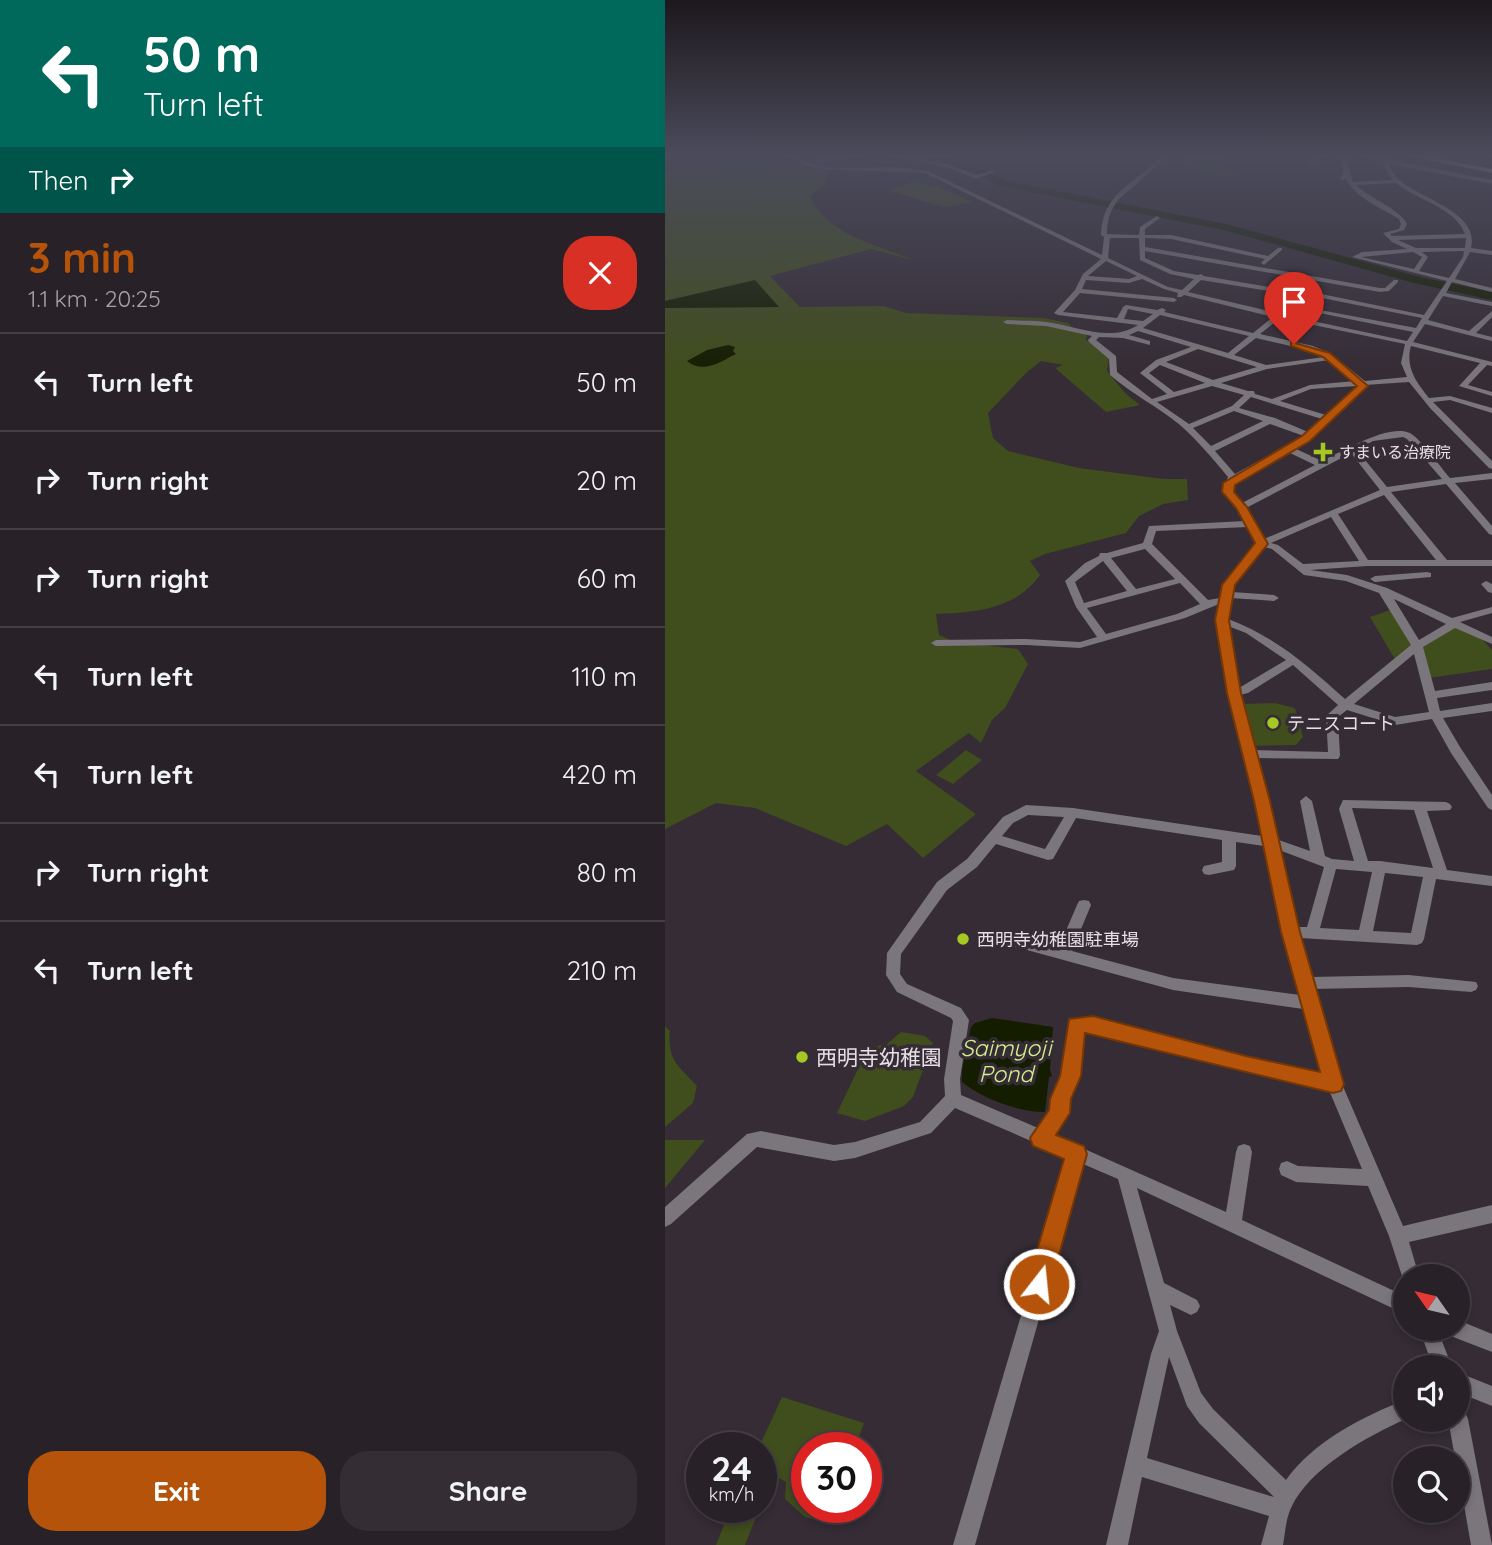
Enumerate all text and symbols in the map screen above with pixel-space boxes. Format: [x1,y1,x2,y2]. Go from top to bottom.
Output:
text: 50 m [143,23,260,84]
icon: left [28,28,119,119]
text: Turn left [143,84,264,124]
icon: right [102,161,140,199]
text: Then [28,164,88,197]
text: 3 min [28,231,136,284]
button: close [563,236,637,310]
pin [1264,272,1324,344]
icon: arrive [1275,283,1313,321]
text: 1.1 km · 20:25 [28,284,161,313]
icon: left [28,363,66,401]
text: Turn left [87,366,194,399]
text: 50 m [577,366,637,399]
marker: すまいる治療院 [1313,442,1333,462]
place label: すまいる治療院 [1339,442,1451,462]
icon: right [28,461,66,499]
text: Turn right [87,464,209,497]
text: 20 m [576,464,637,497]
icon: right [28,559,66,597]
text: Turn right [87,562,209,595]
text: 60 m [577,562,637,595]
icon: left [28,657,66,695]
text: Turn left [87,660,194,693]
text: 110 m [571,660,637,693]
place label: テニスコート [1287,712,1395,735]
marker: テニスコート [1265,715,1281,731]
icon: left [28,755,66,793]
text: Turn left [87,758,194,791]
text: 420 m [563,758,637,791]
icon: right [28,853,66,891]
text: Turn right [87,856,209,889]
text: 80 m [577,856,637,889]
place label: 西明寺幼稚園駐車場 [977,928,1139,951]
marker: 西明寺幼稚園駐車場 [955,931,971,947]
icon: left [28,951,66,989]
text: Turn left [87,954,194,987]
text: 210 m [567,954,637,987]
water label: Saimyoji Pond [961,1033,1054,1088]
place label: 西明寺幼稚園 [816,1044,942,1070]
marker: 西明寺幼稚園 [794,1049,810,1065]
position arrow [1002,1247,1076,1321]
north arrow [1393,1264,1470,1340]
map controls [1393,1264,1470,1523]
button: sound [1393,1355,1470,1432]
speed limit sign: 30 [791,1432,882,1523]
text: 24 [711,1446,752,1490]
button: search [1393,1446,1470,1523]
button: Exit [28,1451,326,1531]
button: Share [340,1451,637,1531]
text: km/h [709,1483,754,1506]

